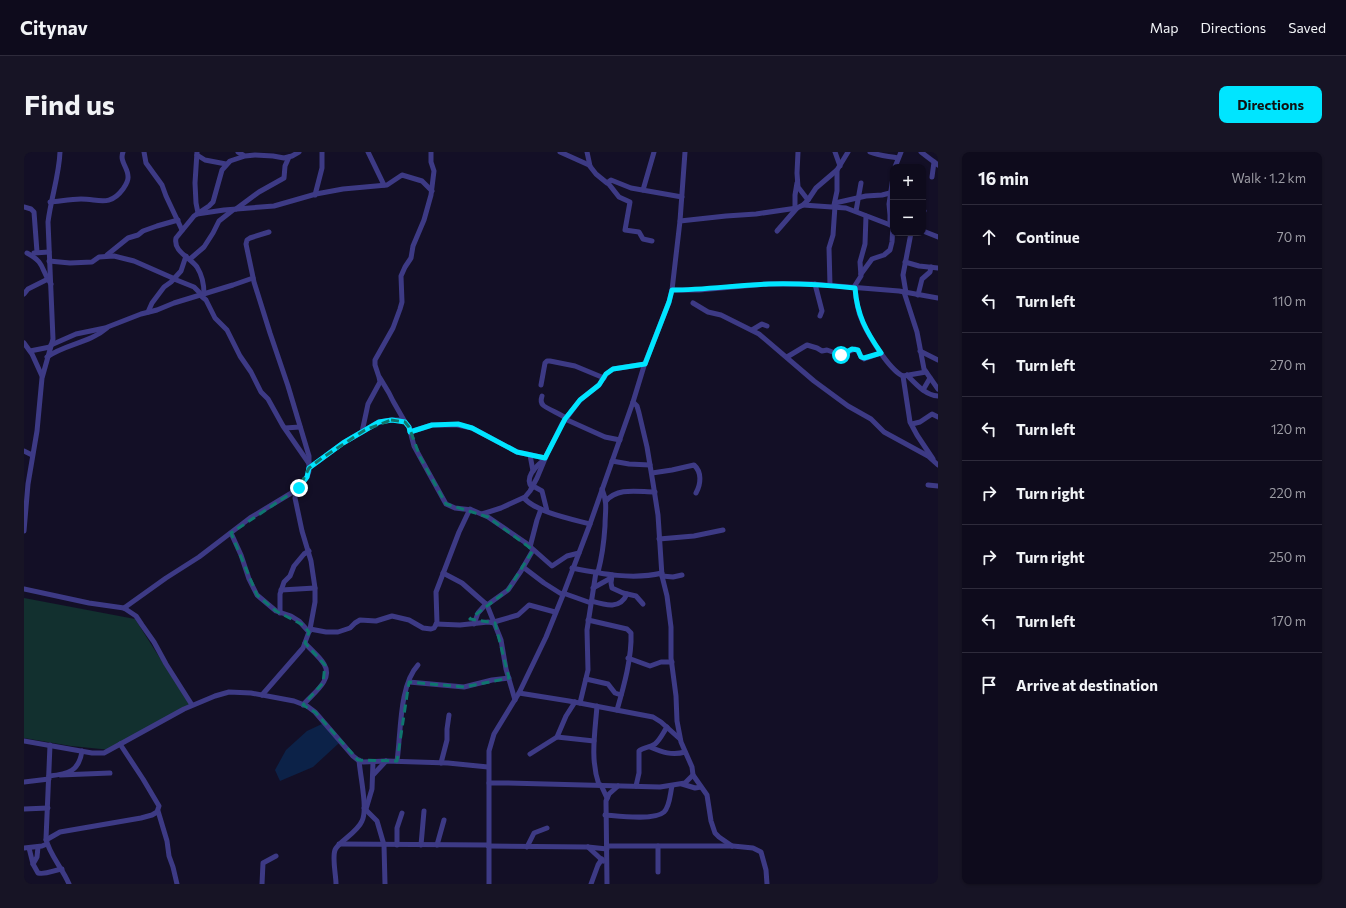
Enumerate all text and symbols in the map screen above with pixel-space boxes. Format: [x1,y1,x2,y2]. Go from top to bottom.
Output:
text: Citynav [20,16,88,39]
text: Map [1150,19,1179,36]
text: Directions [1201,19,1266,36]
text: Saved [1288,19,1326,36]
button: Directions [1219,86,1322,123]
text: Find us [24,87,115,121]
map controls [890,164,926,236]
button: + [890,164,926,200]
text: 16 min [978,168,1029,189]
text: Walk · 1.2 km [1232,170,1306,186]
button: − [890,200,926,236]
icon: ahead [978,226,1000,248]
text: Continue [1016,228,1080,246]
text: 70 m [1277,229,1306,245]
icon: left [978,290,1000,312]
text: Turn left [1016,292,1075,310]
text: 110 m [1273,293,1306,309]
route start [832,346,850,364]
icon: left [978,354,1000,376]
text: Turn left [1016,356,1075,374]
text: 270 m [1270,357,1306,373]
icon: left [978,418,1000,440]
text: Turn left [1016,420,1075,438]
text: 120 m [1271,421,1306,437]
route end [290,479,308,497]
icon: right [978,482,1000,504]
text: Turn right [1016,484,1085,502]
text: 220 m [1269,485,1306,501]
icon: right [978,546,1000,568]
text: Turn right [1016,548,1085,566]
text: 250 m [1269,549,1306,565]
icon: left [978,610,1000,632]
text: Turn left [1016,612,1075,630]
text: 170 m [1271,613,1306,629]
icon: arrive [978,674,1000,696]
text: Arrive at destination [1016,676,1158,694]

